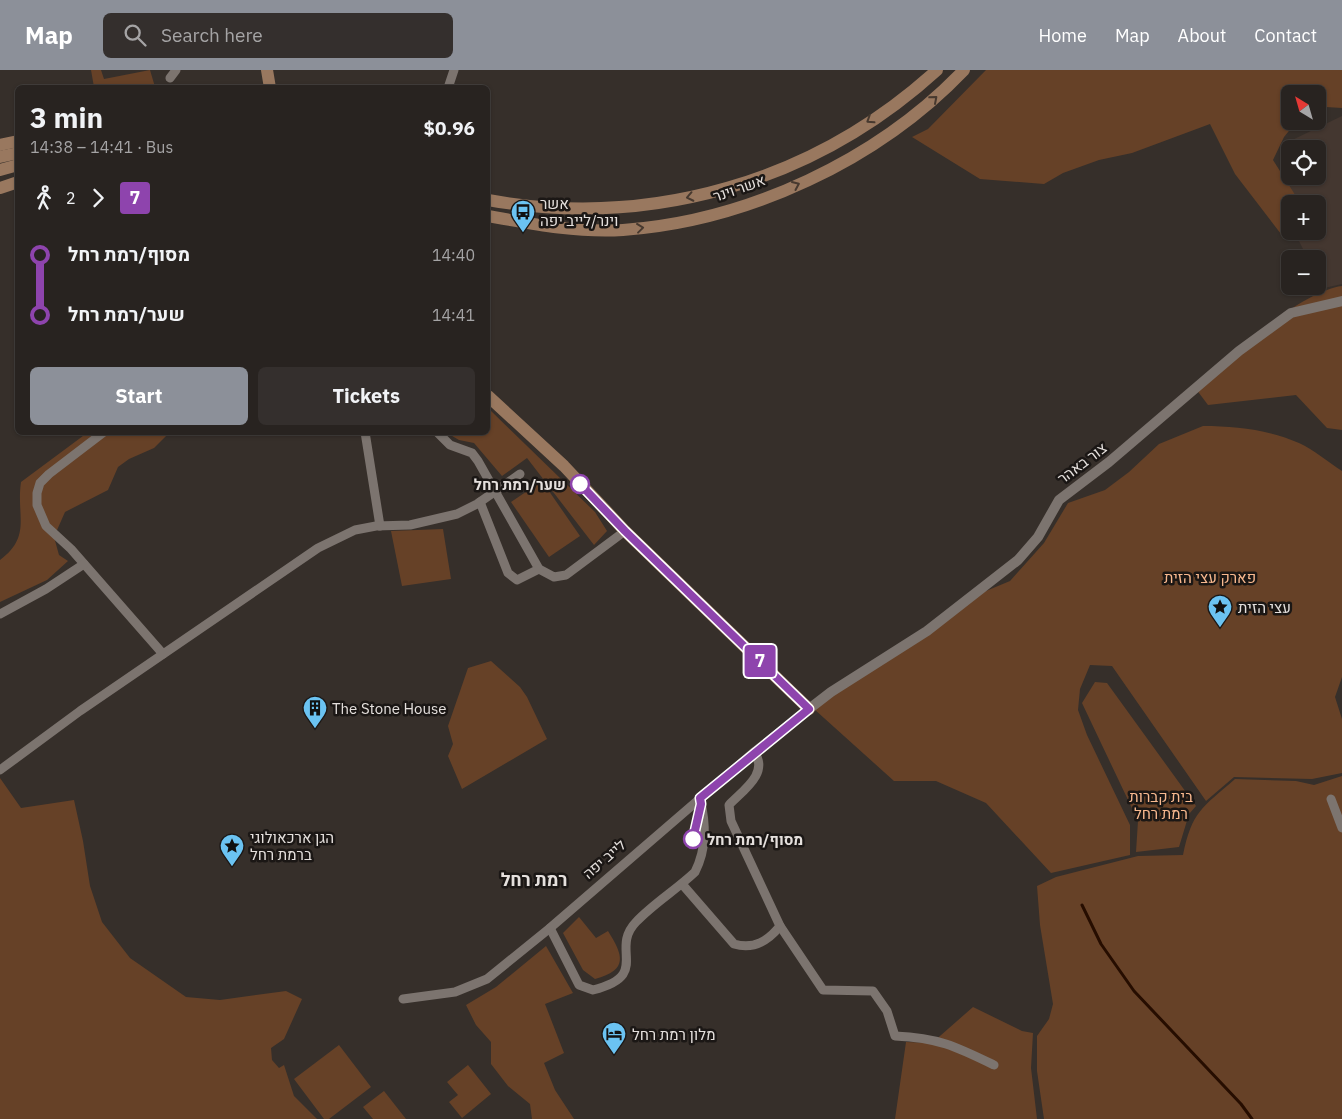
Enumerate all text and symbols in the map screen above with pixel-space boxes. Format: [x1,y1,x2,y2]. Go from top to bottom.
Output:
search box [103,13,453,58]
text: Map [25,19,73,51]
icon: search [121,21,149,49]
text: Search here [161,23,263,47]
text: Home [1039,24,1087,47]
text: Map [1115,24,1150,47]
text: About [1178,24,1226,47]
text: Contact [1254,24,1317,47]
north arrow [1281,85,1326,130]
map controls [1281,85,1326,295]
one-way arrow [928,96,937,105]
text: 3 min [30,99,103,136]
one-way arrow [867,114,876,123]
text: $0.96 [423,116,475,140]
text: 14:38 – 14:41 · Bus [30,137,173,157]
button: locate [1281,140,1326,185]
street label: אשר וינר [710,170,768,206]
one-way arrow [791,180,800,191]
icon: walk [30,184,58,212]
icon: forward [84,184,112,212]
text: 7 [130,186,140,209]
text: 2 [66,188,76,208]
one-way arrow [685,191,694,201]
place label: אשר וינר/לייב יפה [540,194,618,230]
button: + [1281,195,1326,240]
bus stop icon: אשר וינר/לייב יפה [510,199,536,233]
one-way arrow [637,223,645,234]
text: מסוף/רמת רחל [68,242,190,266]
text: 14:40 [432,245,475,265]
button: − [1281,250,1326,295]
text: שער/רמת רחל [68,302,185,326]
text: 14:41 [432,305,475,325]
button: Start [30,367,248,425]
button: Tickets [258,367,475,425]
street label: צור באהר [1053,438,1111,488]
marker: שער/רמת רחל [570,474,590,494]
place label: שער/רמת רחל [474,475,566,494]
park label: פארק עצי הזית [1164,568,1256,587]
place icon: עצי הזית [1207,594,1233,628]
place label: עצי הזית [1238,598,1291,617]
line badge: 7 [744,645,776,677]
text: 7 [755,649,765,672]
building icon: The Stone House [302,695,328,729]
place label: The Stone House [332,699,447,718]
park label: בית קברות רמת רחל [1129,787,1193,823]
place label: הגן ארכאולוגי ברמת רחל [250,828,334,864]
marker: מסוף/רמת רחל [683,829,703,849]
place label: מסוף/רמת רחל [707,830,803,849]
place icon: הגן ארכאולוגי ברמת רחל [219,833,245,867]
street label: לייב יפה [579,835,630,883]
district label: רמת רחל [501,868,567,891]
hotel icon: מלון רמת רחל [601,1021,627,1055]
place label: מלון רמת רחל [632,1025,715,1044]

